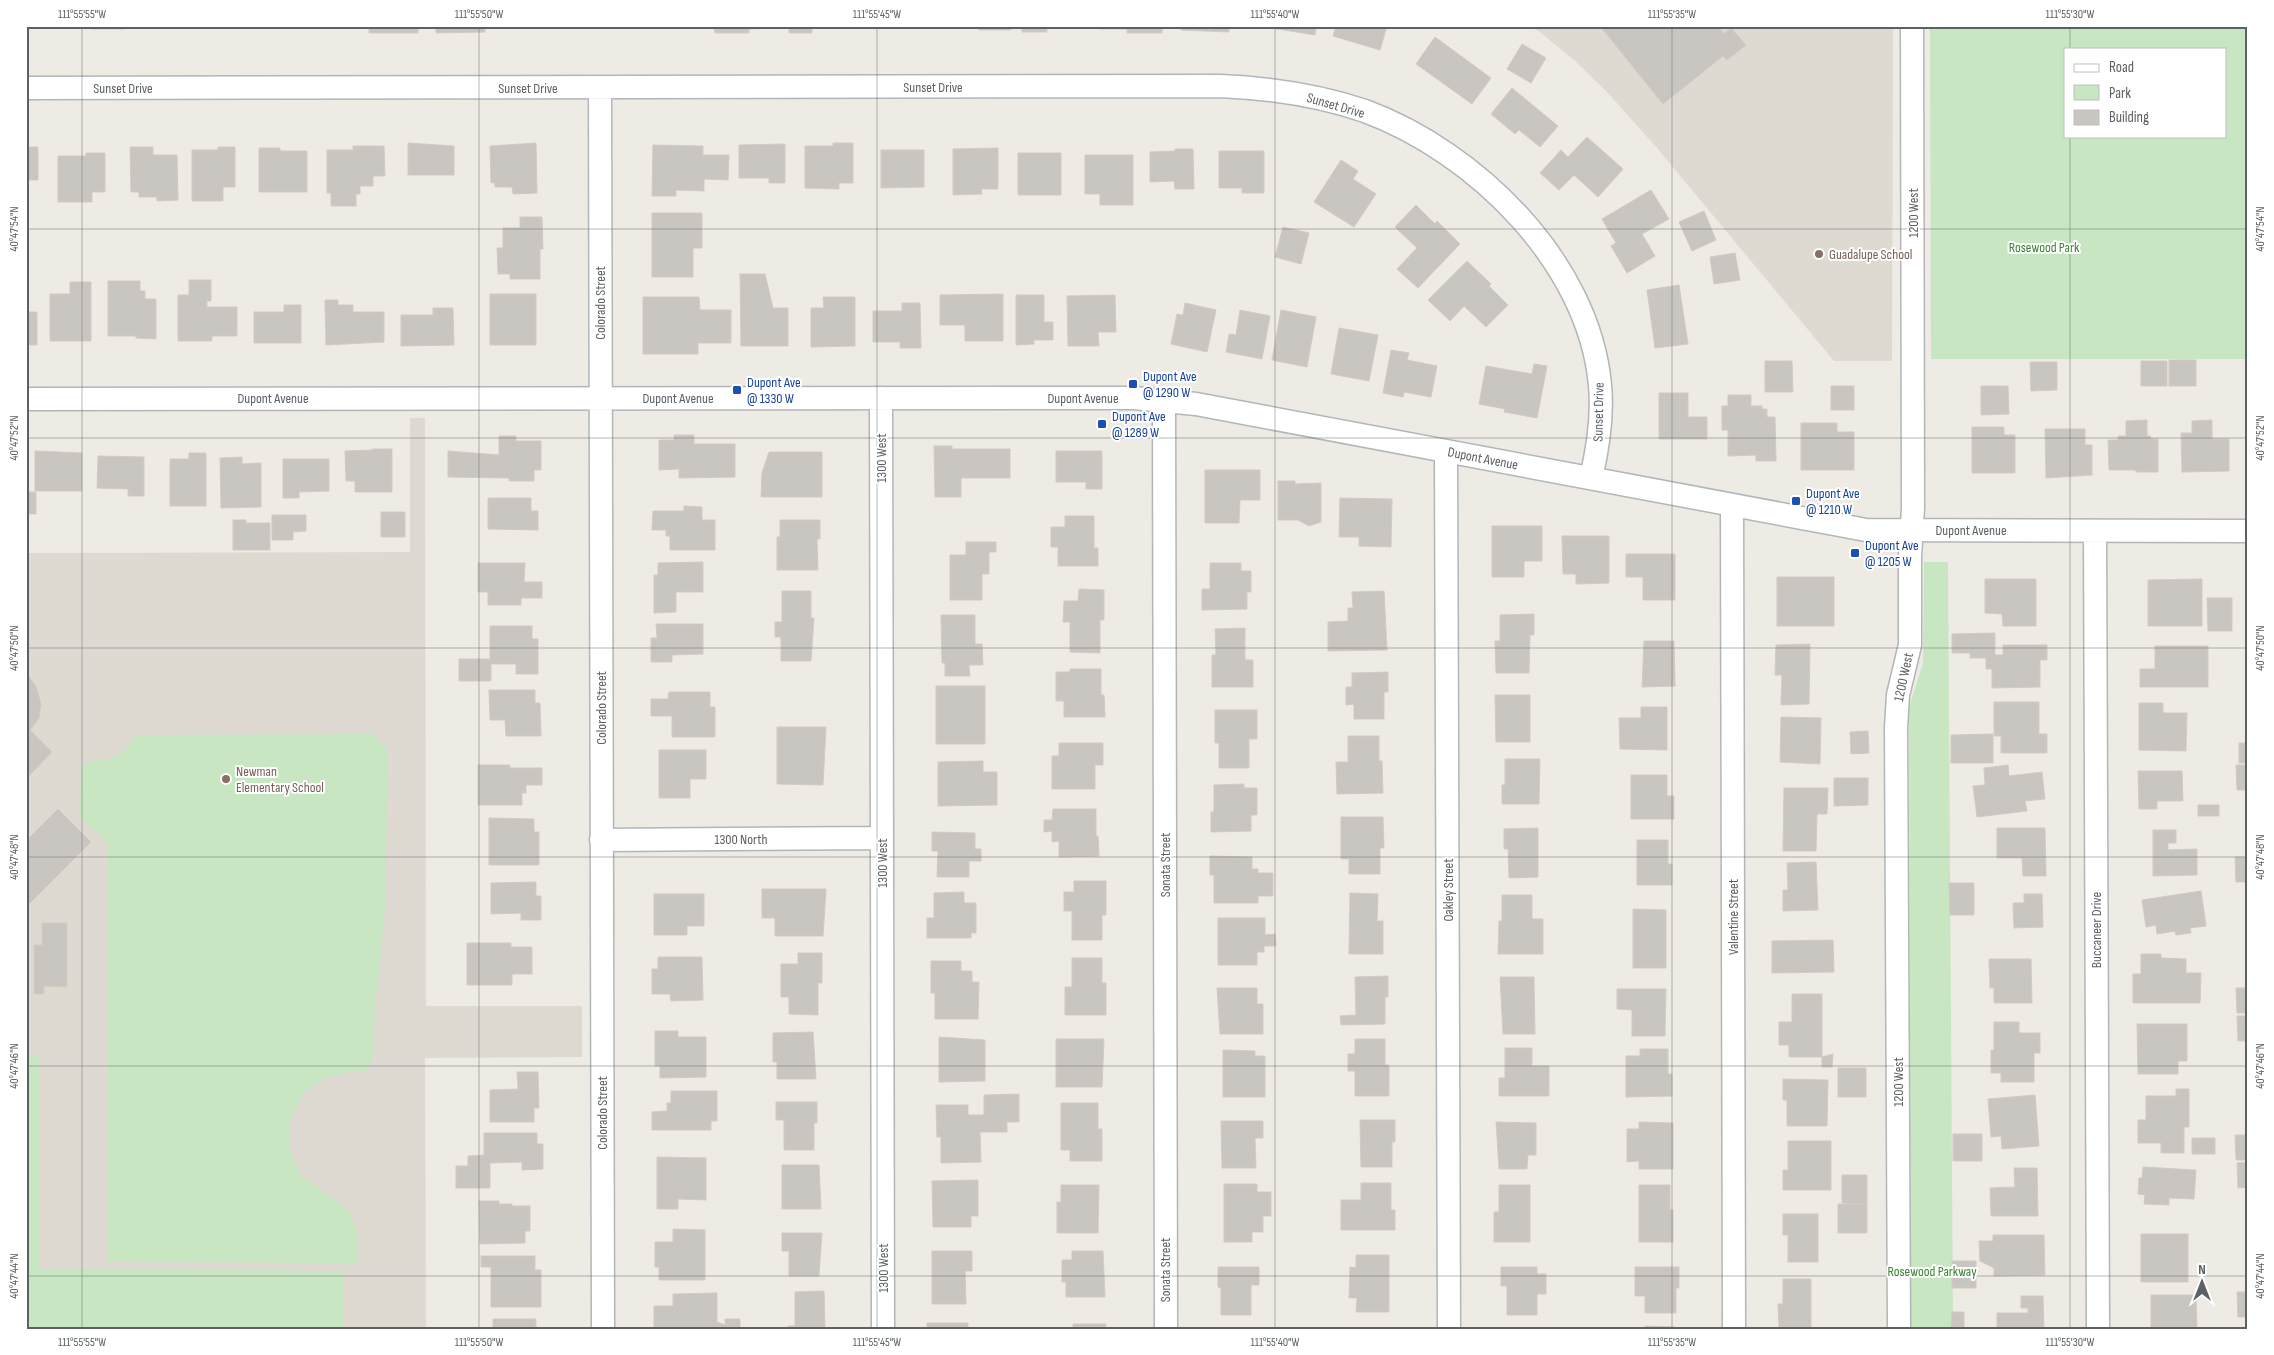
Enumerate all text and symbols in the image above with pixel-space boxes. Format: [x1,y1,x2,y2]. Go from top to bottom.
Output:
text: 111°55'55"W [58,7,106,22]
text: 111°55'50"W [455,7,503,22]
text: 111°55'45"W [853,7,901,22]
text: 111°55'40"W [1251,7,1300,22]
text: 111°55'35"W [1648,7,1696,22]
text: 111°55'30"W [2046,7,2095,22]
legend [2064,48,2226,138]
text: Road [2109,58,2134,77]
street label: Sunset Drive [903,79,963,96]
street label: Sunset Drive [93,80,153,97]
street label: Sunset Drive [498,80,558,97]
text: Park [2109,84,2131,103]
street label: Sunset Drive [1305,89,1367,122]
text: Building [2109,108,2149,127]
street label: 1200 West [1905,188,1922,238]
text: 40°47'54"N [7,206,22,252]
text: 40°47'54"N [2253,206,2268,252]
park label: Rosewood Park [2009,239,2080,256]
place label: Guadalupe School [1829,246,1912,263]
marker: Guadalupe School [1813,248,1825,260]
street label: Colorado Street [592,266,609,340]
place label: Dupont Ave @ 1290 W [1143,368,1197,401]
place label: Dupont Ave @ 1330 W [747,374,801,407]
marker: Dupont Ave @ 1290 W [1127,378,1139,390]
street label: Sunset Drive [1589,382,1608,442]
marker: Dupont Ave @ 1330 W [731,384,743,396]
street label: Dupont Avenue [237,390,309,407]
street label: Dupont Avenue [642,390,714,407]
street label: Dupont Avenue [1047,390,1119,407]
place label: Dupont Ave @ 1289 W [1112,408,1166,441]
text: 40°47'52"N [7,415,22,461]
text: 40°47'52"N [2253,415,2268,461]
marker: Dupont Ave @ 1289 W [1096,418,1108,430]
street label: 1300 West [873,433,890,483]
street label: Dupont Avenue [1446,443,1519,474]
place label: Dupont Ave @ 1210 W [1806,485,1860,518]
marker: Dupont Ave @ 1210 W [1790,495,1802,507]
street label: Dupont Avenue [1935,522,2007,539]
place label: Dupont Ave @ 1205 W [1865,537,1919,570]
marker: Dupont Ave @ 1205 W [1849,547,1861,559]
text: 40°47'50"N [7,625,22,671]
text: 40°47'50"N [2253,625,2268,671]
street label: 1200 West [1890,651,1917,703]
street label: Colorado Street [593,671,610,745]
place label: Newman Elementary School [236,763,324,796]
marker: Newman Elementary School [220,773,232,785]
street label: 1300 North [715,831,767,848]
street label: Sonata Street [1157,833,1174,897]
text: 40°47'48"N [7,834,22,880]
text: 40°47'48"N [2253,834,2268,880]
street label: 1300 West [874,838,891,888]
street label: Oakley Street [1440,859,1457,921]
street label: Valentine Street [1725,879,1742,955]
street label: Buccaneer Drive [2088,892,2105,968]
text: 40°47'46"N [7,1043,22,1089]
text: 40°47'46"N [2253,1043,2268,1089]
street label: 1200 West [1890,1057,1907,1107]
street label: Colorado Street [594,1076,611,1150]
street label: Sonata Street [1157,1238,1174,1302]
street label: 1300 West [875,1243,892,1293]
text: 40°47'44"N [7,1253,22,1299]
text: 40°47'44"N [2253,1253,2268,1299]
north arrow [2176,1258,2226,1308]
text: N [2198,1261,2206,1278]
park label: Rosewood Parkway [1887,1263,1977,1280]
text: 111°55'55"W [58,1335,106,1350]
text: 111°55'50"W [455,1335,503,1350]
text: 111°55'45"W [853,1335,901,1350]
text: 111°55'40"W [1251,1335,1300,1350]
text: 111°55'35"W [1648,1335,1696,1350]
text: 111°55'30"W [2046,1335,2095,1350]

